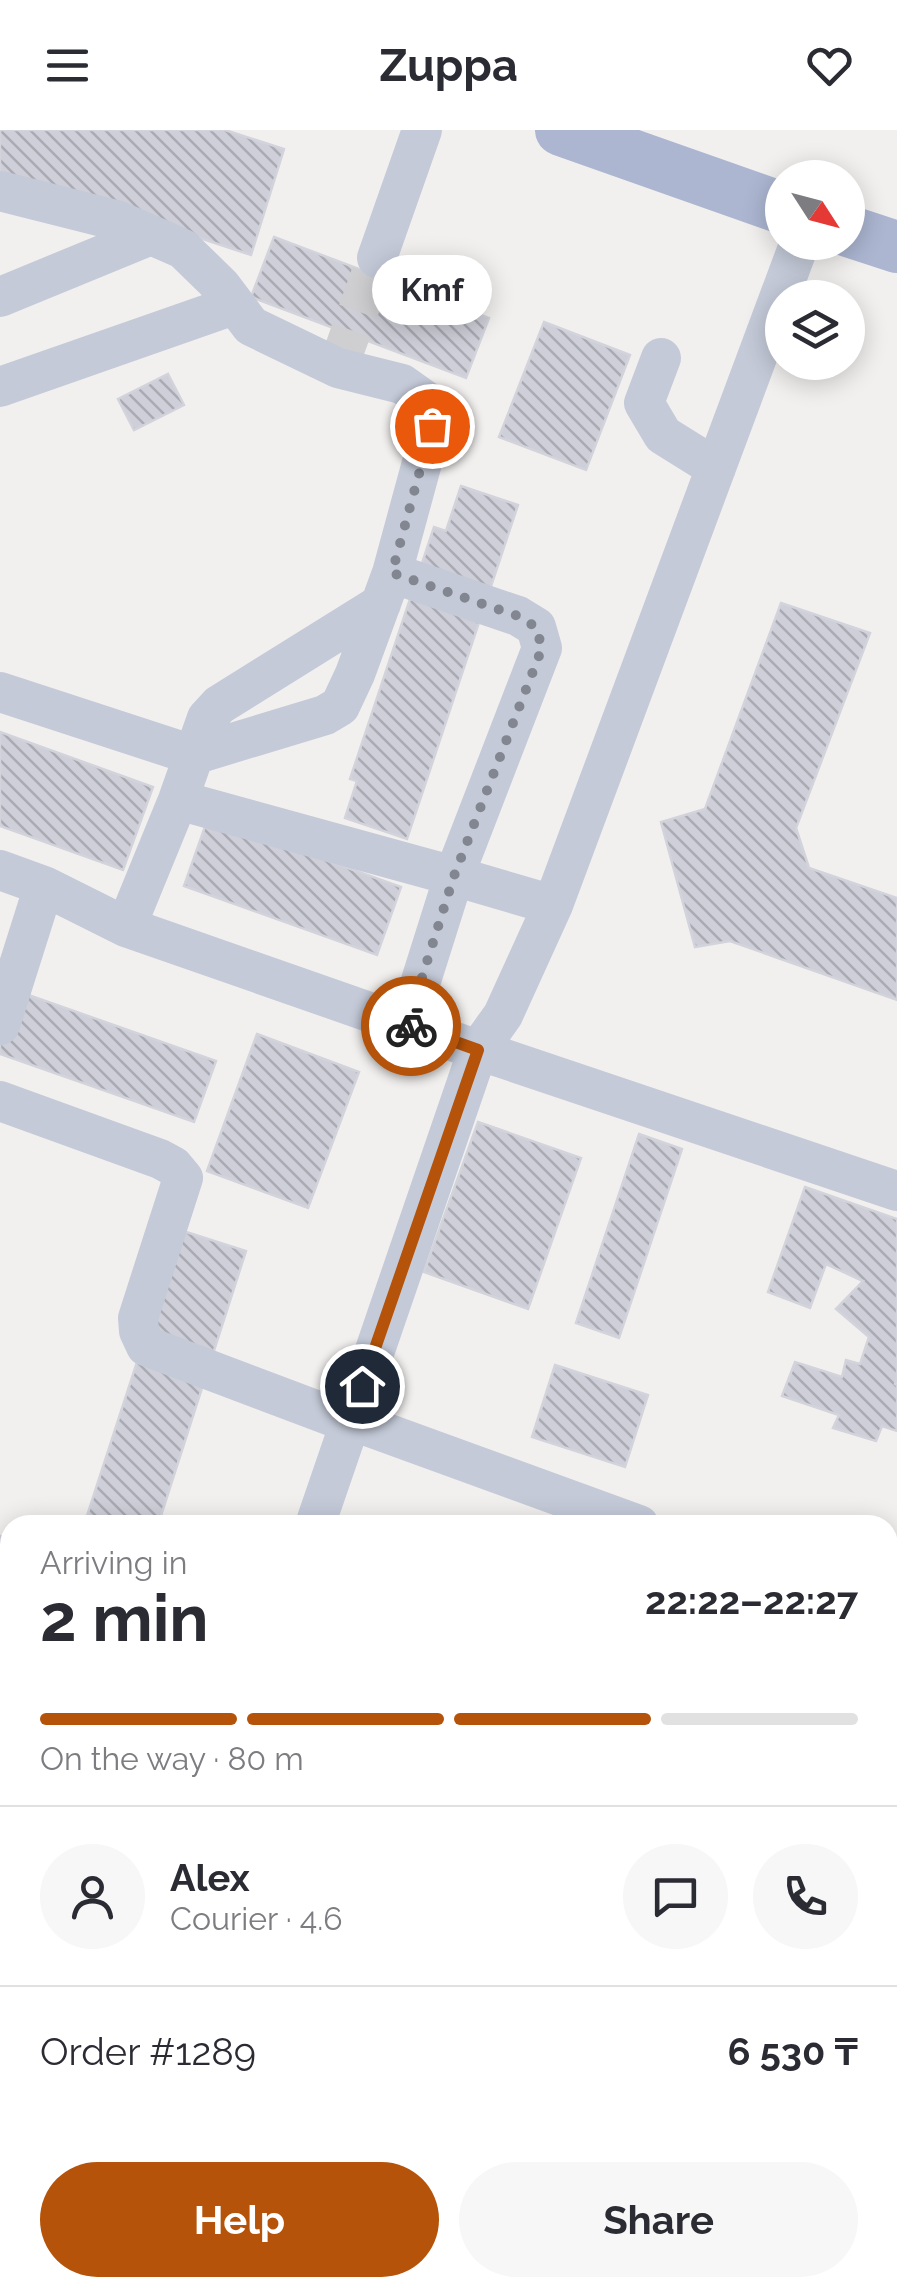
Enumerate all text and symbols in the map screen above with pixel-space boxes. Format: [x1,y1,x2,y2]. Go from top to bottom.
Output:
icon: menu [40,38,95,93]
icon: heart [802,38,857,93]
text: Zuppa [379,39,518,92]
north arrow [765,160,865,260]
map controls [765,160,865,380]
callout: Kmf [372,256,492,326]
text: Kmf [401,271,463,308]
button: layers [765,280,865,380]
pin [390,384,475,469]
icon: bag [405,399,460,454]
courier [361,976,461,1076]
icon: bike [384,999,439,1054]
pin [320,1344,405,1429]
icon: home [335,1359,390,1414]
text: Arriving in [40,1544,187,1581]
text: 22:22–22:27 [645,1578,858,1623]
text: 2 min [40,1580,209,1656]
text: On the way · 80 m [40,1740,304,1777]
button: person [40,1844,145,1949]
button: chat [623,1844,728,1949]
button: phone [753,1844,858,1949]
text: Alex [170,1855,250,1900]
text: Courier · 4.6 [170,1900,343,1937]
text: Order #1289 [40,2029,256,2074]
text: 6 530 ₸ [728,2029,858,2074]
button: Help [40,2162,439,2277]
button: Share [459,2162,858,2277]

